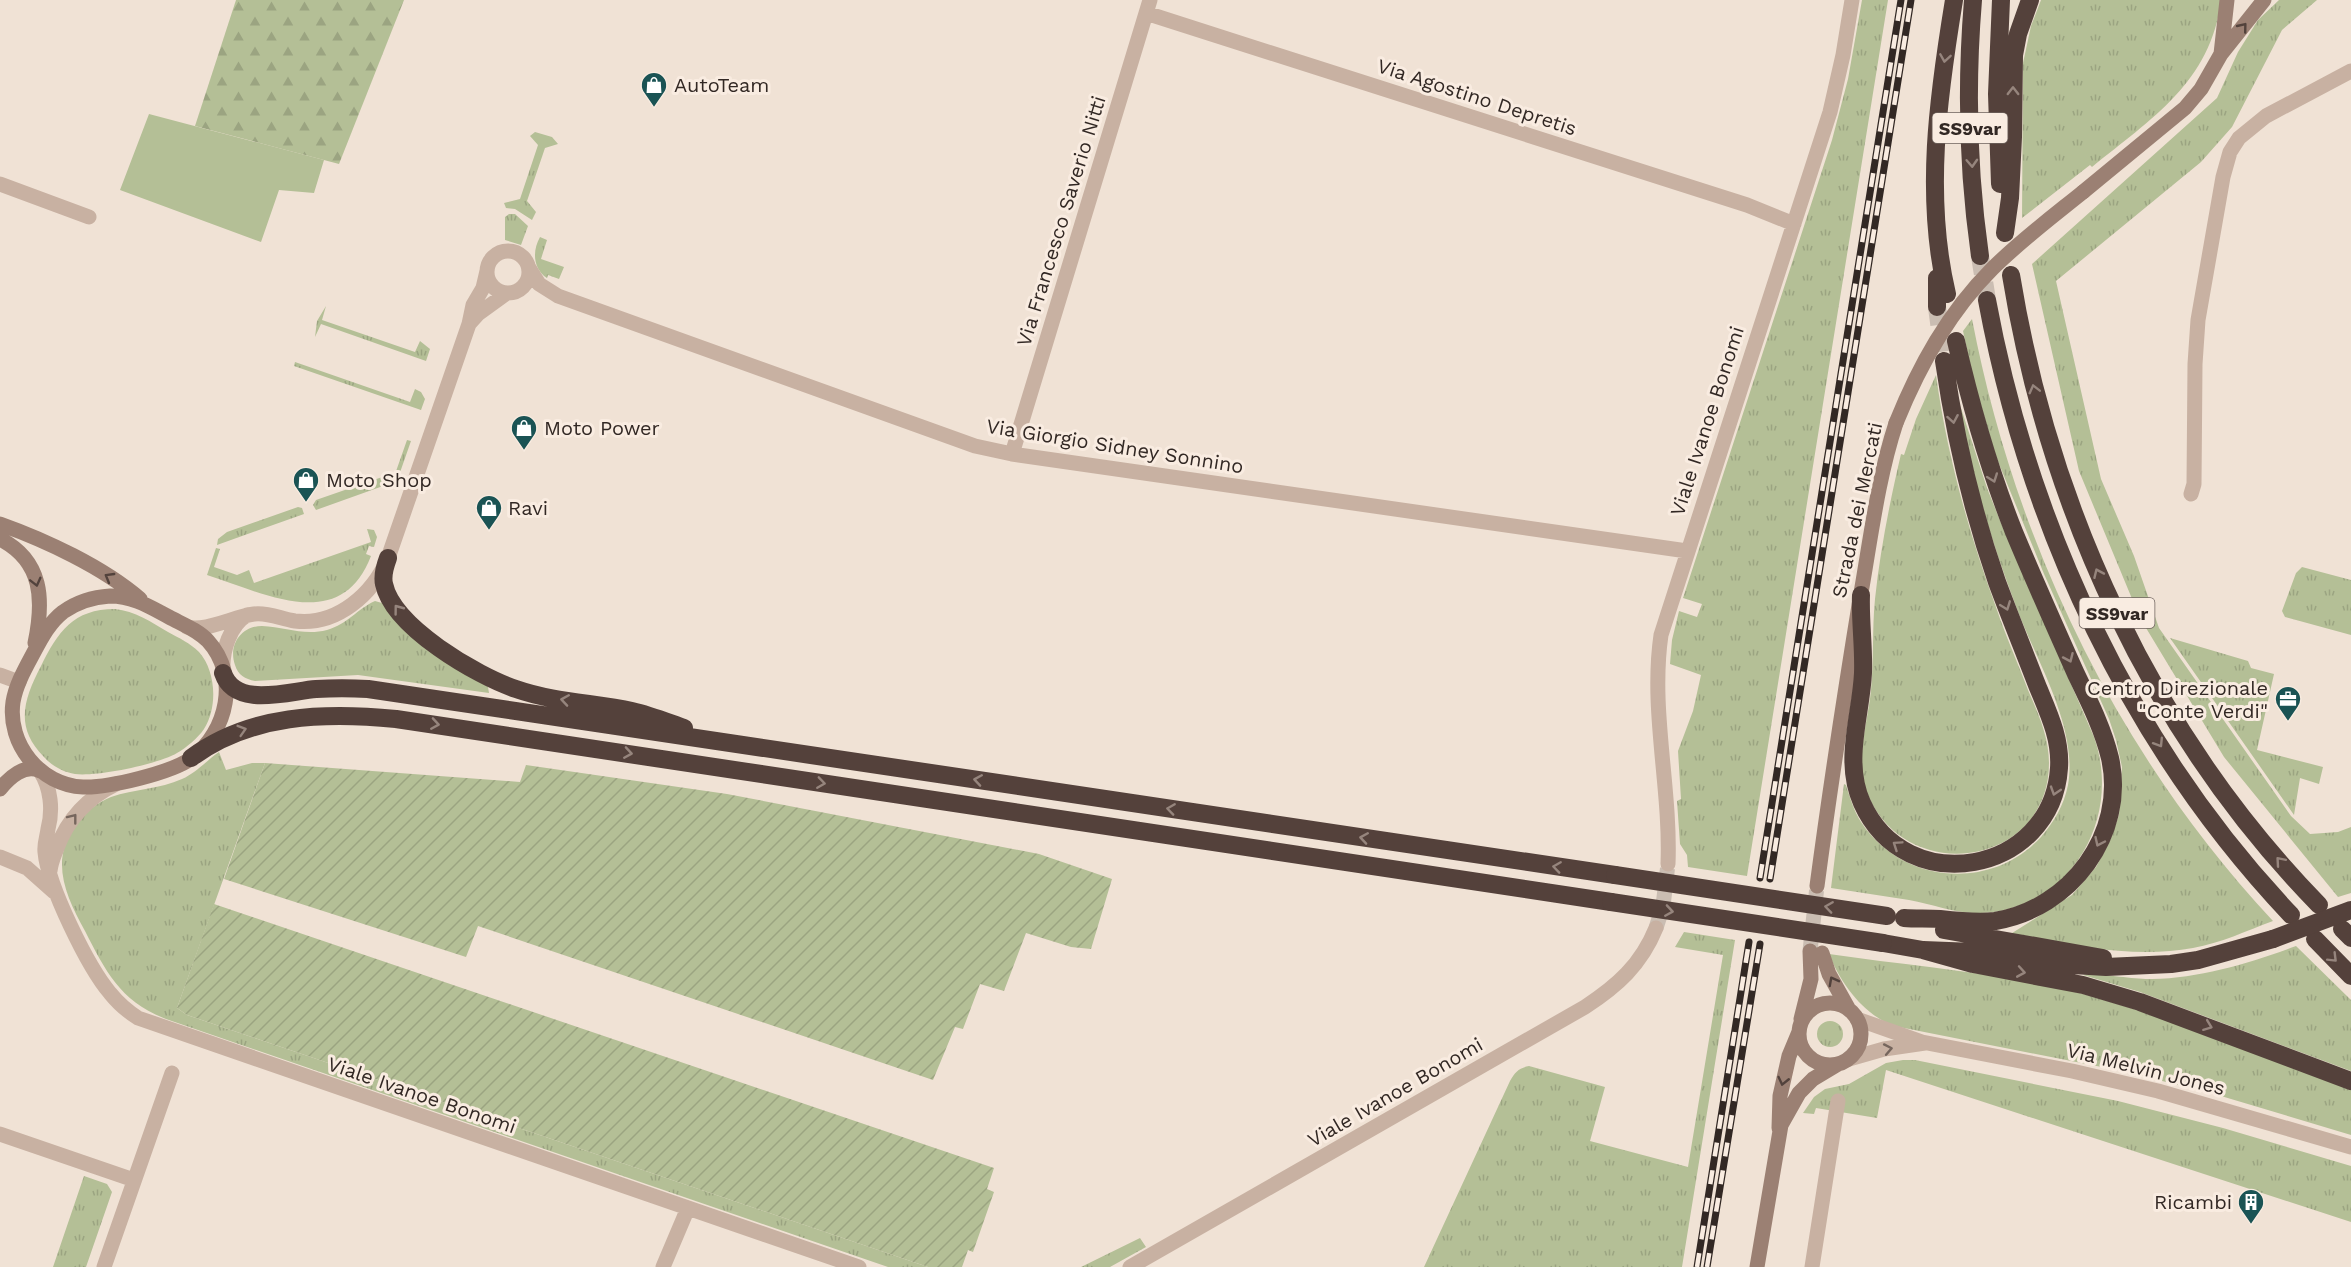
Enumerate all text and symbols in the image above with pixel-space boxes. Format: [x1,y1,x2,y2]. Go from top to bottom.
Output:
one-way arrow [2236,23,2247,34]
one-way arrow [1939,52,1952,62]
street label: Via Agostino Depretis [1374,53,1580,141]
shop icon: AutoTeam [639,70,669,108]
place label: AutoTeam [674,73,769,97]
one-way arrow [2007,87,2019,96]
street label: Via Francesco Saverio Nitti [1011,93,1111,349]
road number: SS9var [1932,113,2008,143]
one-way arrow [1965,159,1978,168]
street label: Viale Ivanoe Bonomi [1665,323,1749,519]
one-way arrow [2029,384,2041,395]
shop icon: Moto Power [509,413,539,451]
one-way arrow [1946,413,1959,423]
street label: Via Giorgio Sidney Sonnino [985,414,1245,478]
place label: Moto Power [544,416,660,440]
street label: Strada dei Mercati [1827,420,1887,600]
shop icon: Moto Shop [291,465,321,503]
place label: Moto Shop [326,468,432,492]
one-way arrow [1986,472,1999,483]
shop icon: Ravi [474,493,504,531]
place label: Ravi [508,496,548,520]
one-way arrow [2093,568,2105,579]
one-way arrow [105,573,115,585]
one-way arrow [29,577,42,587]
road number: SS9var [2080,598,2154,628]
one-way arrow [1999,600,2011,611]
one-way arrow [394,605,405,616]
one-way arrow [2062,651,2074,662]
place label: Centro Direzionale "Conte Verdi" [2087,676,2268,723]
office icon: Centro Direzionale "Conte Verdi" [2273,684,2303,722]
one-way arrow [560,695,570,707]
one-way arrow [431,718,440,730]
one-way arrow [236,725,247,737]
one-way arrow [2151,737,2163,747]
one-way arrow [623,747,633,759]
one-way arrow [974,775,983,787]
one-way arrow [816,776,825,788]
one-way arrow [2050,785,2062,796]
one-way arrow [1167,803,1177,816]
one-way arrow [65,813,76,824]
one-way arrow [1360,833,1369,845]
one-way arrow [2095,836,2107,847]
one-way arrow [1893,841,1904,852]
one-way arrow [2276,857,2287,868]
one-way arrow [1552,861,1562,873]
one-way arrow [1825,902,1834,914]
one-way arrow [1664,904,1673,916]
one-way arrow [2326,951,2336,962]
one-way arrow [2016,966,2026,978]
one-way arrow [1829,977,1840,987]
one-way arrow [2202,1019,2213,1032]
street label: Viale Ivanoe Bonomi [1303,1032,1487,1152]
street label: Via Melvin Jones [2064,1038,2228,1100]
one-way arrow [1883,1043,1893,1056]
street label: Viale Ivanoe Bonomi [324,1051,520,1139]
one-way arrow [1777,1076,1790,1086]
building icon: Ricambi [2236,1187,2266,1225]
place label: Ricambi [2154,1190,2232,1214]

